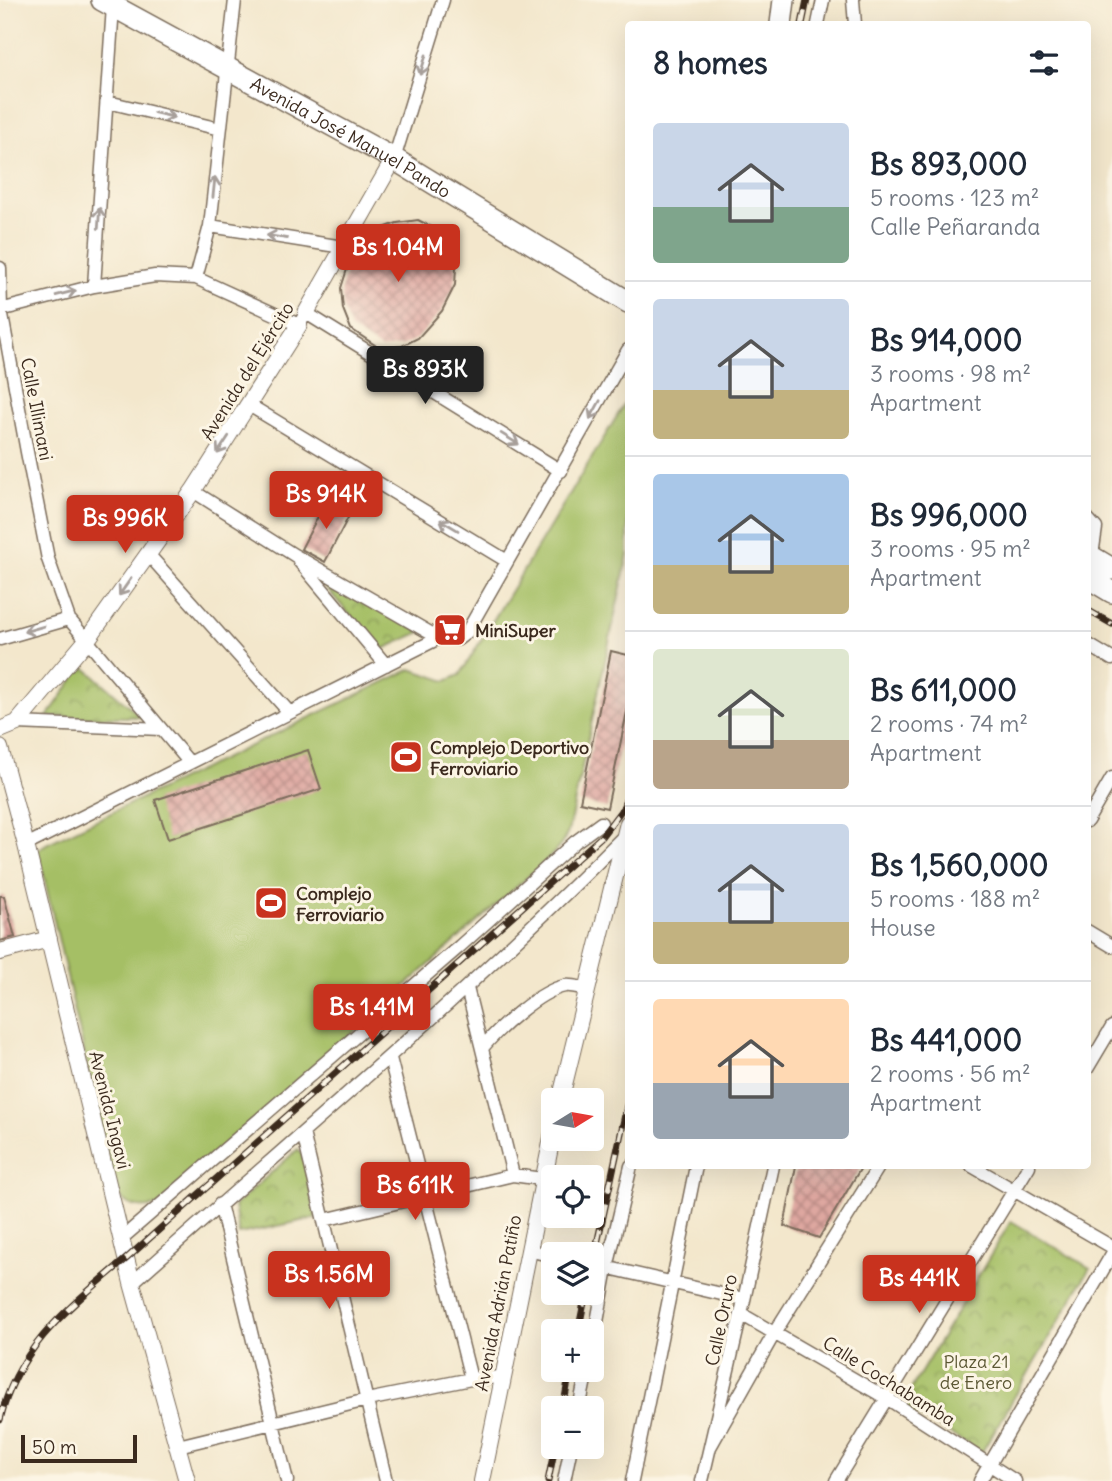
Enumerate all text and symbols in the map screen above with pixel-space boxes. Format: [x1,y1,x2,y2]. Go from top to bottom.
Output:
text: 8 homes [653,44,768,82]
icon: filters [1025,44,1063,82]
one-way arrow [416,54,429,76]
street label: Avenida José Manuel Pando [247,72,455,203]
one-way arrow [152,109,175,123]
text: Bs 893,000 [870,145,1028,183]
icon: home [709,151,793,235]
one-way arrow [208,176,221,199]
text: 5 rooms · 123 m² [870,183,1039,212]
one-way arrow [93,207,106,230]
text: Calle Peñaranda [870,212,1040,241]
pin: Bs 1.04M [326,224,470,284]
one-way arrow [266,230,288,243]
text: Bs 1.04M [352,232,444,261]
one-way arrow [54,286,77,299]
street label: Avenida del Ejército [195,298,299,444]
text: Bs 914,000 [870,321,1022,359]
icon: home [709,327,793,411]
pin: Bs 893K [360,346,490,406]
text: Bs 893K [383,354,467,383]
street label: Calle Illimani [16,356,58,462]
text: 3 rooms · 98 m² [870,359,1031,388]
text: Apartment [870,388,982,417]
one-way arrow [588,399,602,419]
one-way arrow [500,433,520,447]
one-way arrow [215,435,230,454]
pin: Bs 914K [261,472,391,531]
text: Bs 914K [286,479,366,508]
pin: Bs 996K [60,496,190,555]
text: Bs 996,000 [870,496,1028,534]
icon: home [709,502,793,586]
text: Bs 996K [83,503,167,532]
one-way arrow [439,518,459,532]
text: 3 rooms · 95 m² [870,534,1031,563]
text: Apartment [870,563,982,592]
one-way arrow [118,577,132,596]
supermarket icon: MiniSuper [431,611,469,649]
place label: MiniSuper [475,619,556,642]
one-way arrow [24,624,46,637]
text: Bs 611,000 [870,671,1017,709]
icon: home [709,677,793,761]
text: 2 rooms · 74 m² [870,709,1028,738]
place label: Complejo Deportivo Ferroviario [430,736,589,780]
sports icon: Complejo Deportivo Ferroviario [387,738,425,776]
text: Apartment [870,738,982,767]
text: Bs 1,560,000 [870,846,1048,884]
icon: home [709,852,793,936]
place label: Complejo Ferroviario [296,882,384,926]
sports icon: Complejo Ferroviario [252,884,290,922]
text: 5 rooms · 188 m² [870,884,1040,913]
text: House [870,913,936,942]
pin: Bs 1.41M [300,984,444,1044]
text: Bs 1.41M [329,992,415,1021]
text: Bs 441,000 [870,1021,1022,1059]
icon: home [709,1027,793,1111]
street label: Avenida Ingavi [84,1049,136,1171]
text: 2 rooms · 56 m² [870,1059,1031,1088]
north arrow [541,1088,604,1152]
map controls [541,1088,604,1459]
text: Apartment [870,1088,982,1117]
pin: Bs 611K [350,1162,480,1222]
button: locate [541,1165,604,1228]
text: Bs 611K [377,1170,453,1199]
street label: Avenida Adrián Patiño [470,1213,526,1393]
button: layers [541,1242,604,1305]
pin: Bs 1.56M [257,1252,401,1311]
pin: Bs 441K [854,1256,984,1315]
text: Bs 1.56M [284,1259,374,1288]
text: Bs 441K [879,1263,959,1292]
street label: Calle Oruro [700,1272,742,1368]
button: + [541,1319,604,1382]
street label: Calle Cochabamba [819,1331,959,1431]
park label: Plaza 21 de Enero [940,1350,1012,1394]
button: − [541,1396,604,1459]
scale bar [21,1432,136,1464]
text: 50 m [32,1435,77,1459]

